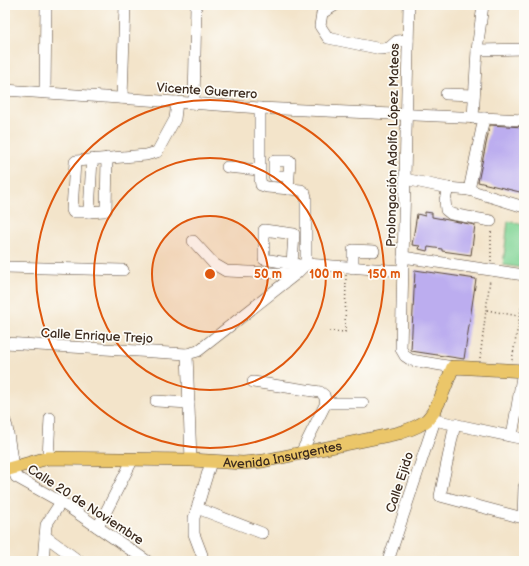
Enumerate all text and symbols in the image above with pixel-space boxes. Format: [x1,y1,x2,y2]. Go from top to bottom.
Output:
street label: Prolongación Adolfo López Mateos [383,43,403,247]
street label: Vicente Guerrero [156,79,258,103]
centre of rings [203,267,217,281]
text: 50 m [254,267,282,282]
text: 100 m [309,267,343,282]
text: 150 m [368,267,400,282]
street label: Calle Enrique Trejo [40,325,154,347]
street label: Avenida Insurgentes [223,438,344,472]
street label: Calle Ejido [383,450,417,515]
street label: Calle 20 de Noviembre [24,461,147,549]

